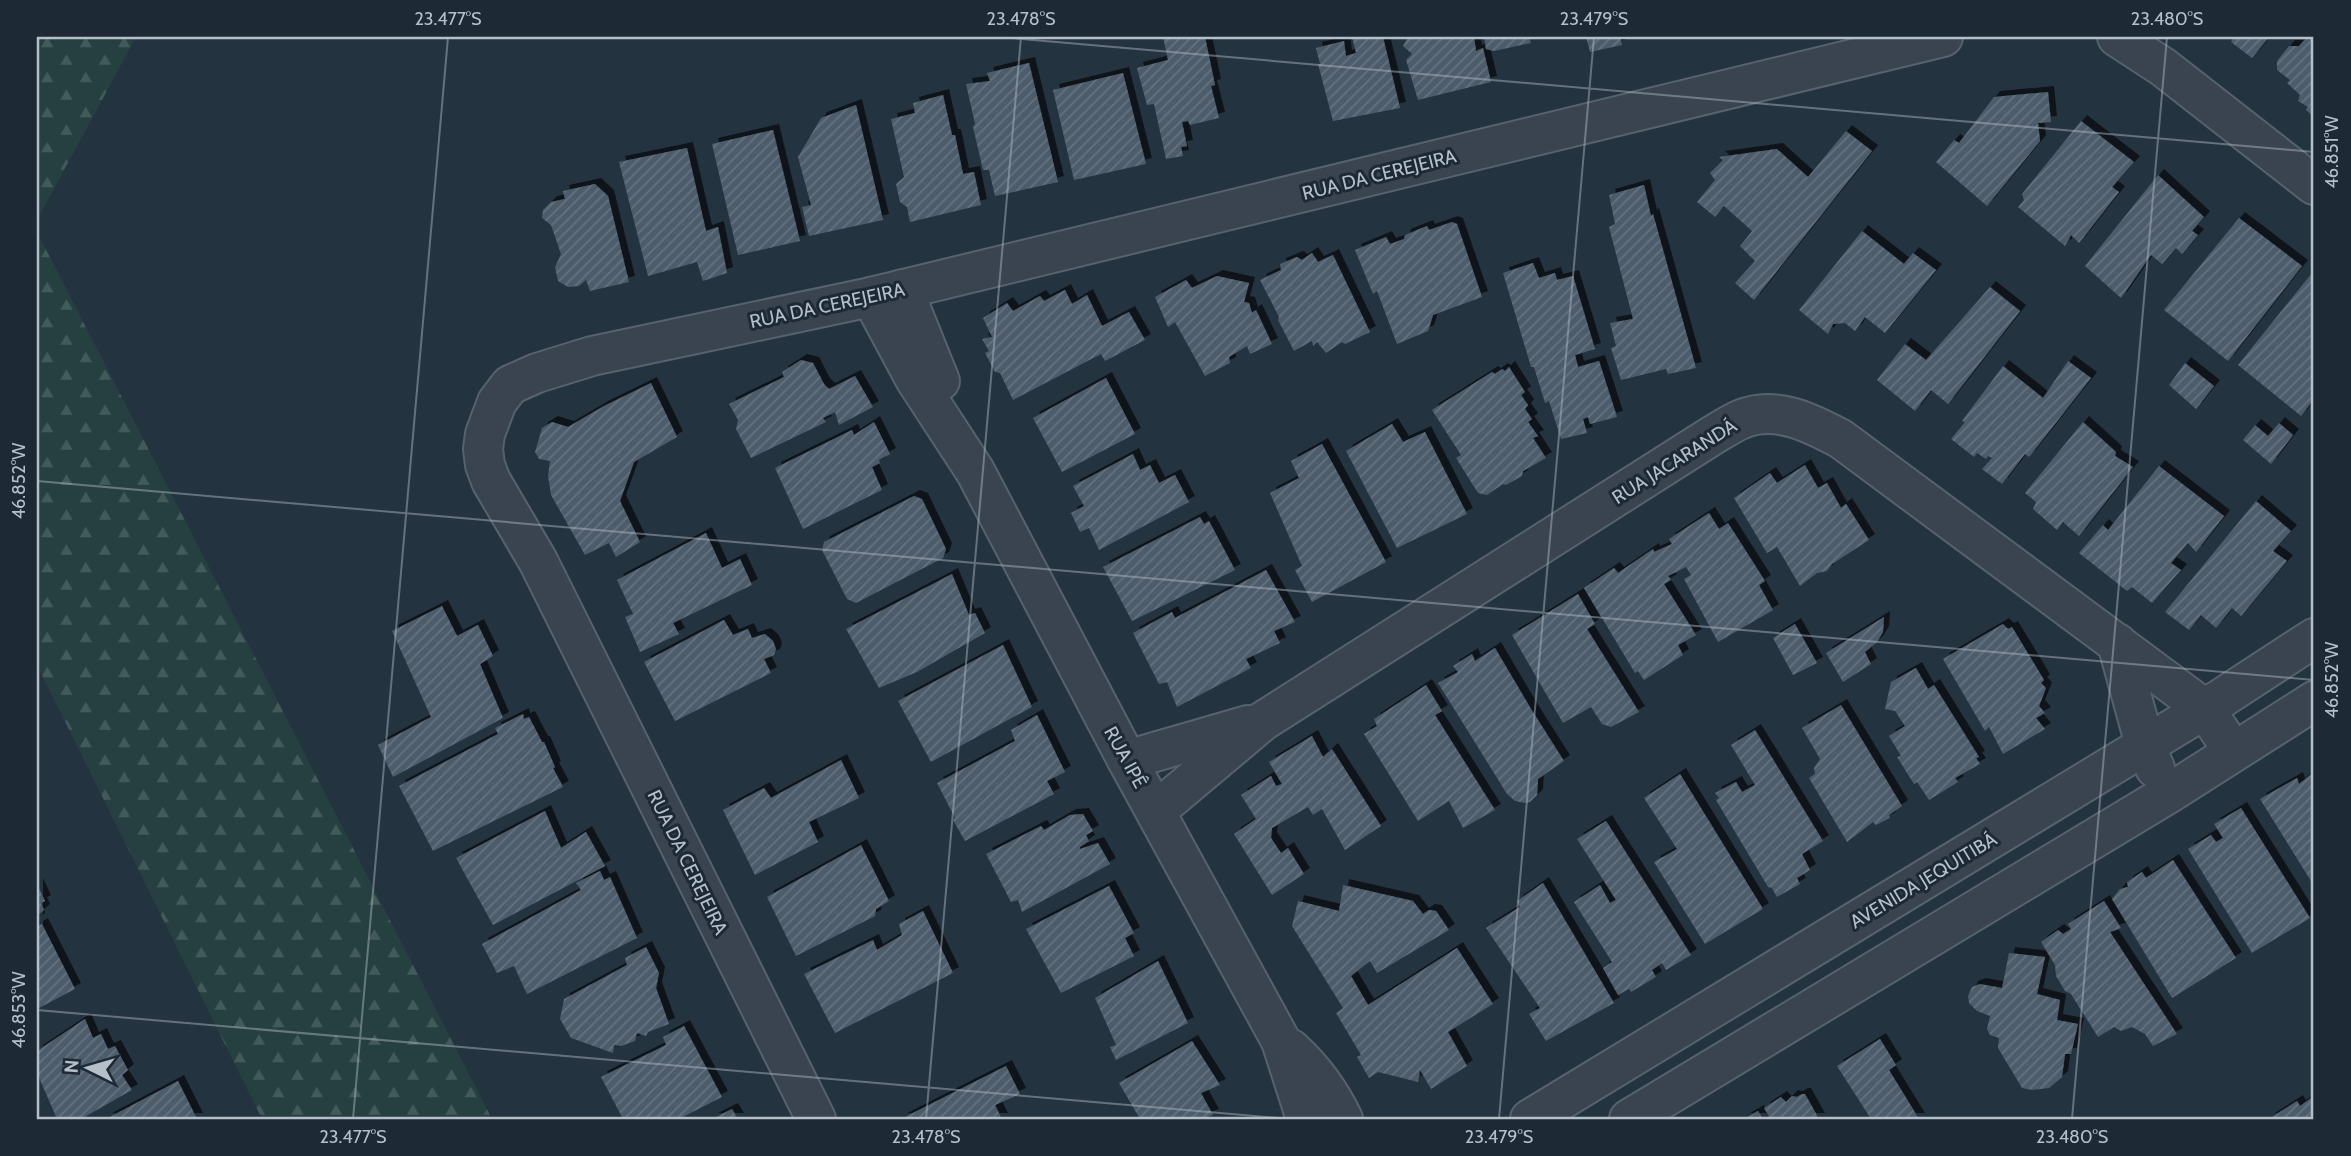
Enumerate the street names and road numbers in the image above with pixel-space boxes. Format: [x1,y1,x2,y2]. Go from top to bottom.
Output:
street label: RUA DA CEREJEIRA [1300,144,1459,205]
street label: RUA DA CEREJEIRA [747,278,907,333]
street label: RUA JACARANDÁ [1607,413,1741,509]
street label: RUA IPÊ [1099,722,1153,792]
street label: RUA DA CEREJEIRA [643,786,733,939]
street label: AVENIDA JEQUITIBÁ [1845,827,2001,933]

